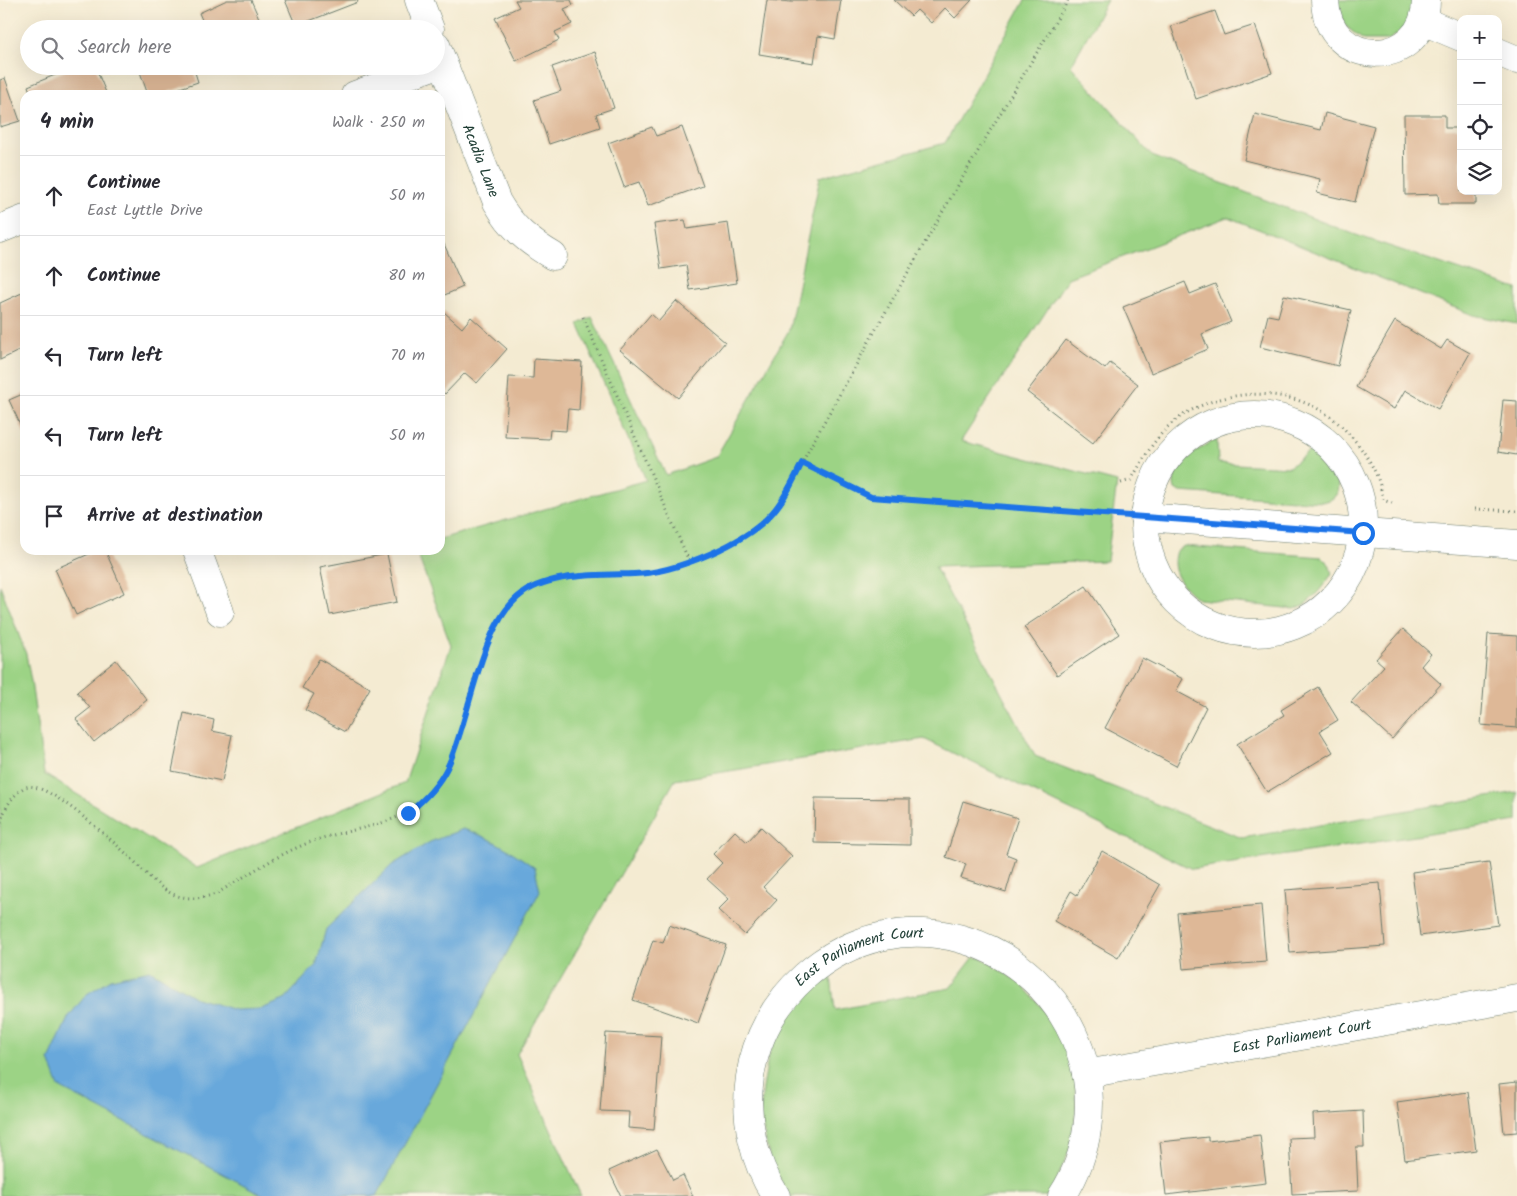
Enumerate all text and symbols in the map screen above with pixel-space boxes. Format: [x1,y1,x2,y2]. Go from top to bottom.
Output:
map controls [1457,15,1502,195]
button: + [1457,15,1502,60]
search box [20,20,445,75]
text: Search here [78,33,172,63]
icon: search [38,34,66,62]
button: − [1457,60,1502,105]
button: locate [1457,105,1502,150]
text: 4 min [40,106,94,139]
text: Walk · 250 m [332,110,425,135]
street label: Acadia Lane [455,121,505,201]
button: layers [1457,150,1502,195]
text: Continue [87,168,160,198]
icon: ahead [40,182,68,210]
text: 50 m [389,183,425,208]
text: East Lyttle Drive [87,198,203,223]
text: Continue [87,261,160,291]
icon: ahead [40,262,68,290]
text: 80 m [388,263,425,288]
text: Turn left [87,341,162,371]
icon: left [40,342,68,370]
text: 70 m [390,343,425,368]
text: Turn left [87,421,162,451]
icon: left [40,422,68,450]
text: 50 m [389,423,425,448]
text: Arrive at destination [87,501,263,531]
icon: arrive [40,502,68,530]
route start [1352,522,1375,545]
route end [397,802,420,825]
street label: East Parliament Court [789,922,924,993]
street label: East Parliament Court [1230,1013,1373,1061]

